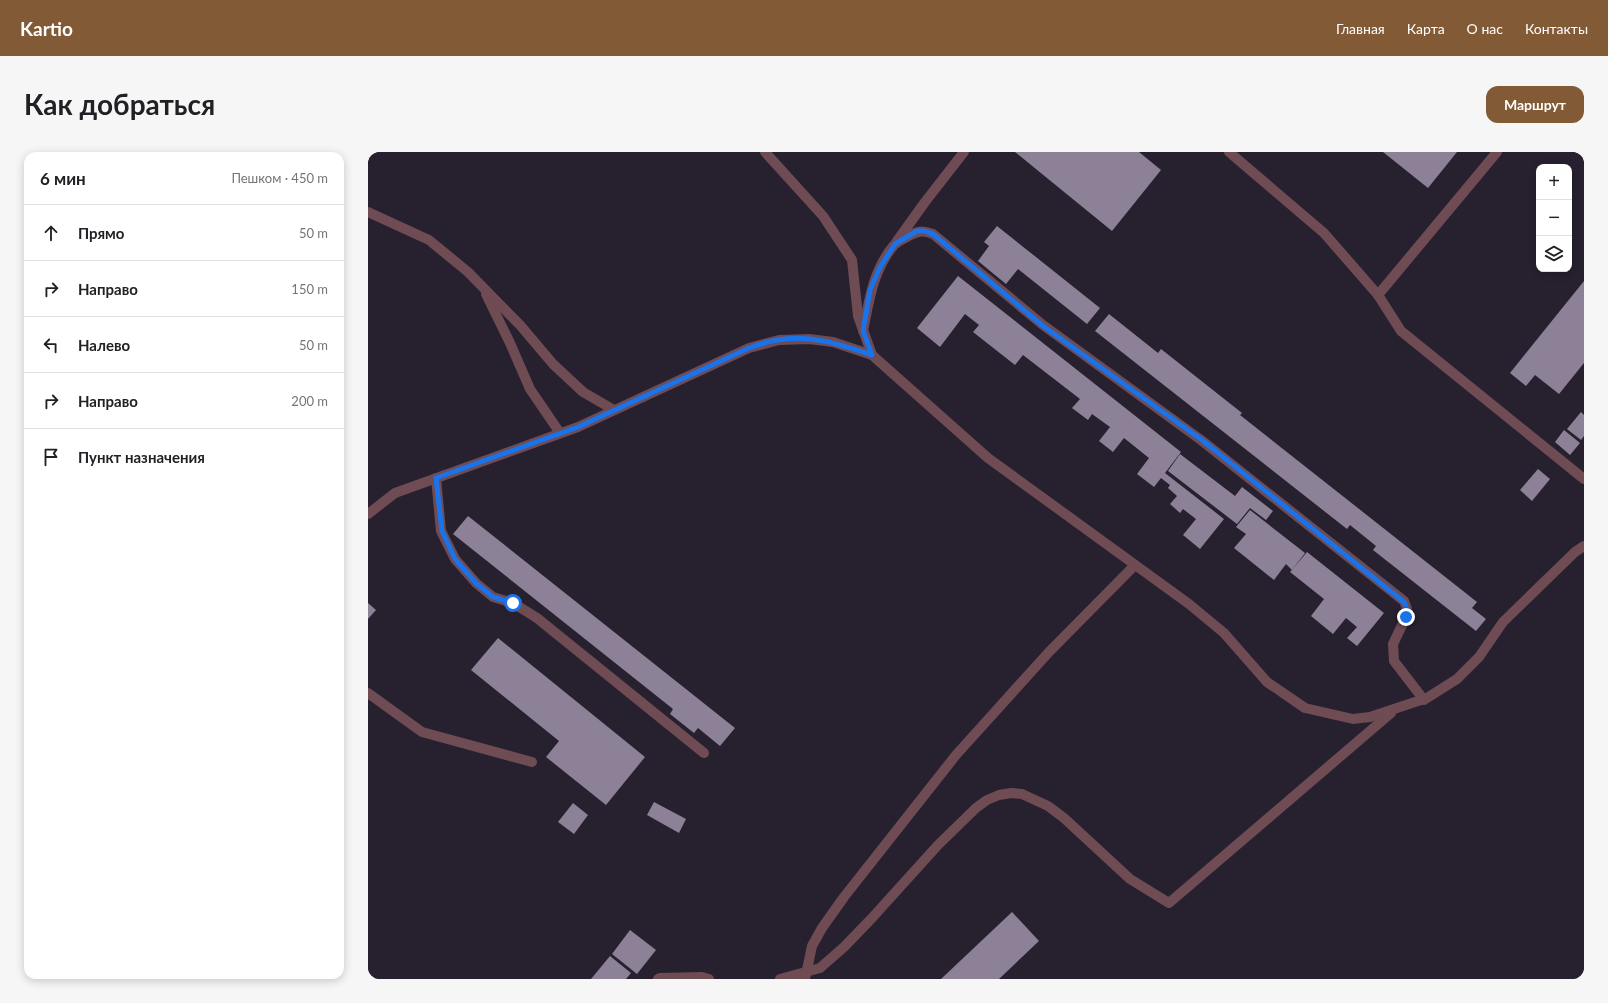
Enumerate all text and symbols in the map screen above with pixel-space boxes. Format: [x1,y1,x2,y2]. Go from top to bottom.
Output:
text: Kartio [20,17,73,40]
text: Главная [1336,20,1385,37]
text: Карта [1407,20,1445,37]
text: О нас [1467,20,1503,37]
text: Контакты [1525,20,1588,37]
button: Маршрут [1486,86,1584,123]
text: Как добраться [24,87,215,121]
map controls [1536,164,1572,272]
button: + [1536,164,1572,200]
text: 6 мин [40,168,86,189]
text: Пешком · 450 m [231,170,328,186]
button: − [1536,200,1572,236]
icon: ahead [40,222,62,244]
text: Прямо [78,224,124,242]
text: 50 m [299,225,328,241]
button: layers [1536,236,1572,272]
icon: right [40,278,62,300]
text: Направо [78,280,138,298]
text: 150 m [291,281,328,297]
icon: left [40,334,62,356]
text: Налево [78,336,130,354]
text: 50 m [299,337,328,353]
icon: right [40,390,62,412]
text: Направо [78,392,138,410]
text: 200 m [291,393,328,409]
icon: arrive [40,446,62,468]
text: Пункт назначения [78,448,205,466]
route start [504,594,522,612]
route end [1397,608,1415,626]

